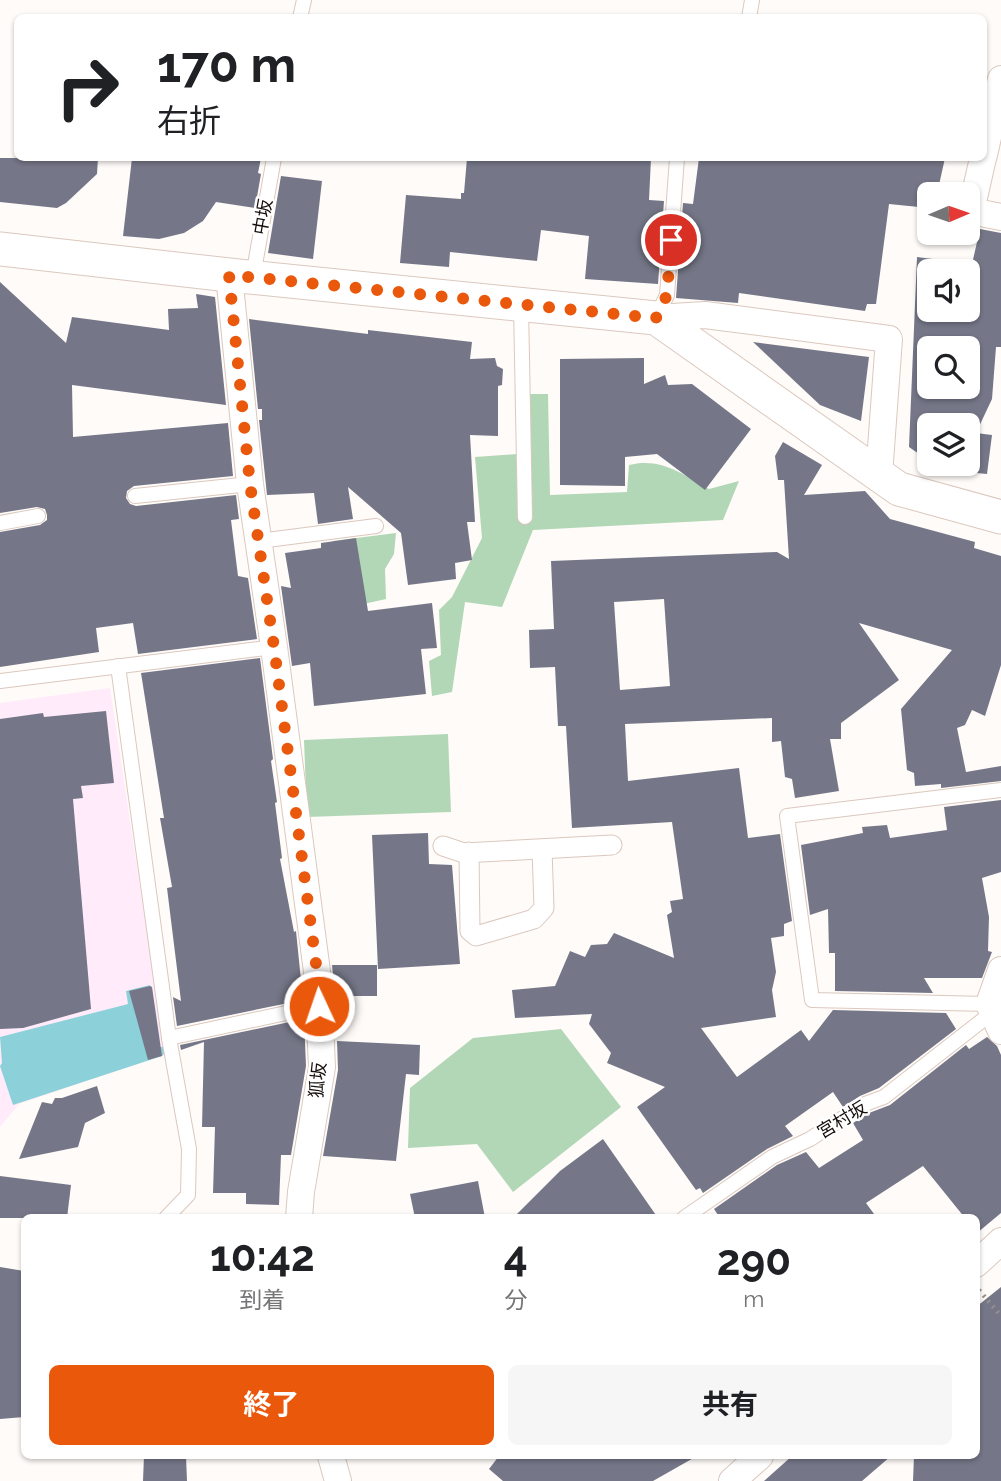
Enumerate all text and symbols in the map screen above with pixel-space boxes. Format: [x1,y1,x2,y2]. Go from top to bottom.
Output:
text: 170 m [157,36,296,93]
icon: right [42,42,133,133]
text: 右折 [157,102,221,139]
north arrow [917,182,980,245]
map controls [917,182,980,476]
street label: 中坂 [249,197,276,236]
pin [641,210,701,270]
icon: arrive [652,221,690,259]
button: sound [917,259,980,322]
button: search [917,336,980,399]
button: layers [917,413,980,476]
position arrow [282,969,356,1043]
street label: 狐坂 [305,1061,330,1099]
street label: 宮村坂 [813,1097,870,1142]
text: 10:42 [210,1232,315,1281]
text: 4 [504,1232,528,1281]
text: 290 [717,1236,791,1285]
text: m [743,1285,764,1312]
text: 到着 [239,1286,285,1313]
text: 分 [504,1286,527,1313]
button: 終了 [49,1365,494,1445]
button: 共有 [508,1365,952,1445]

